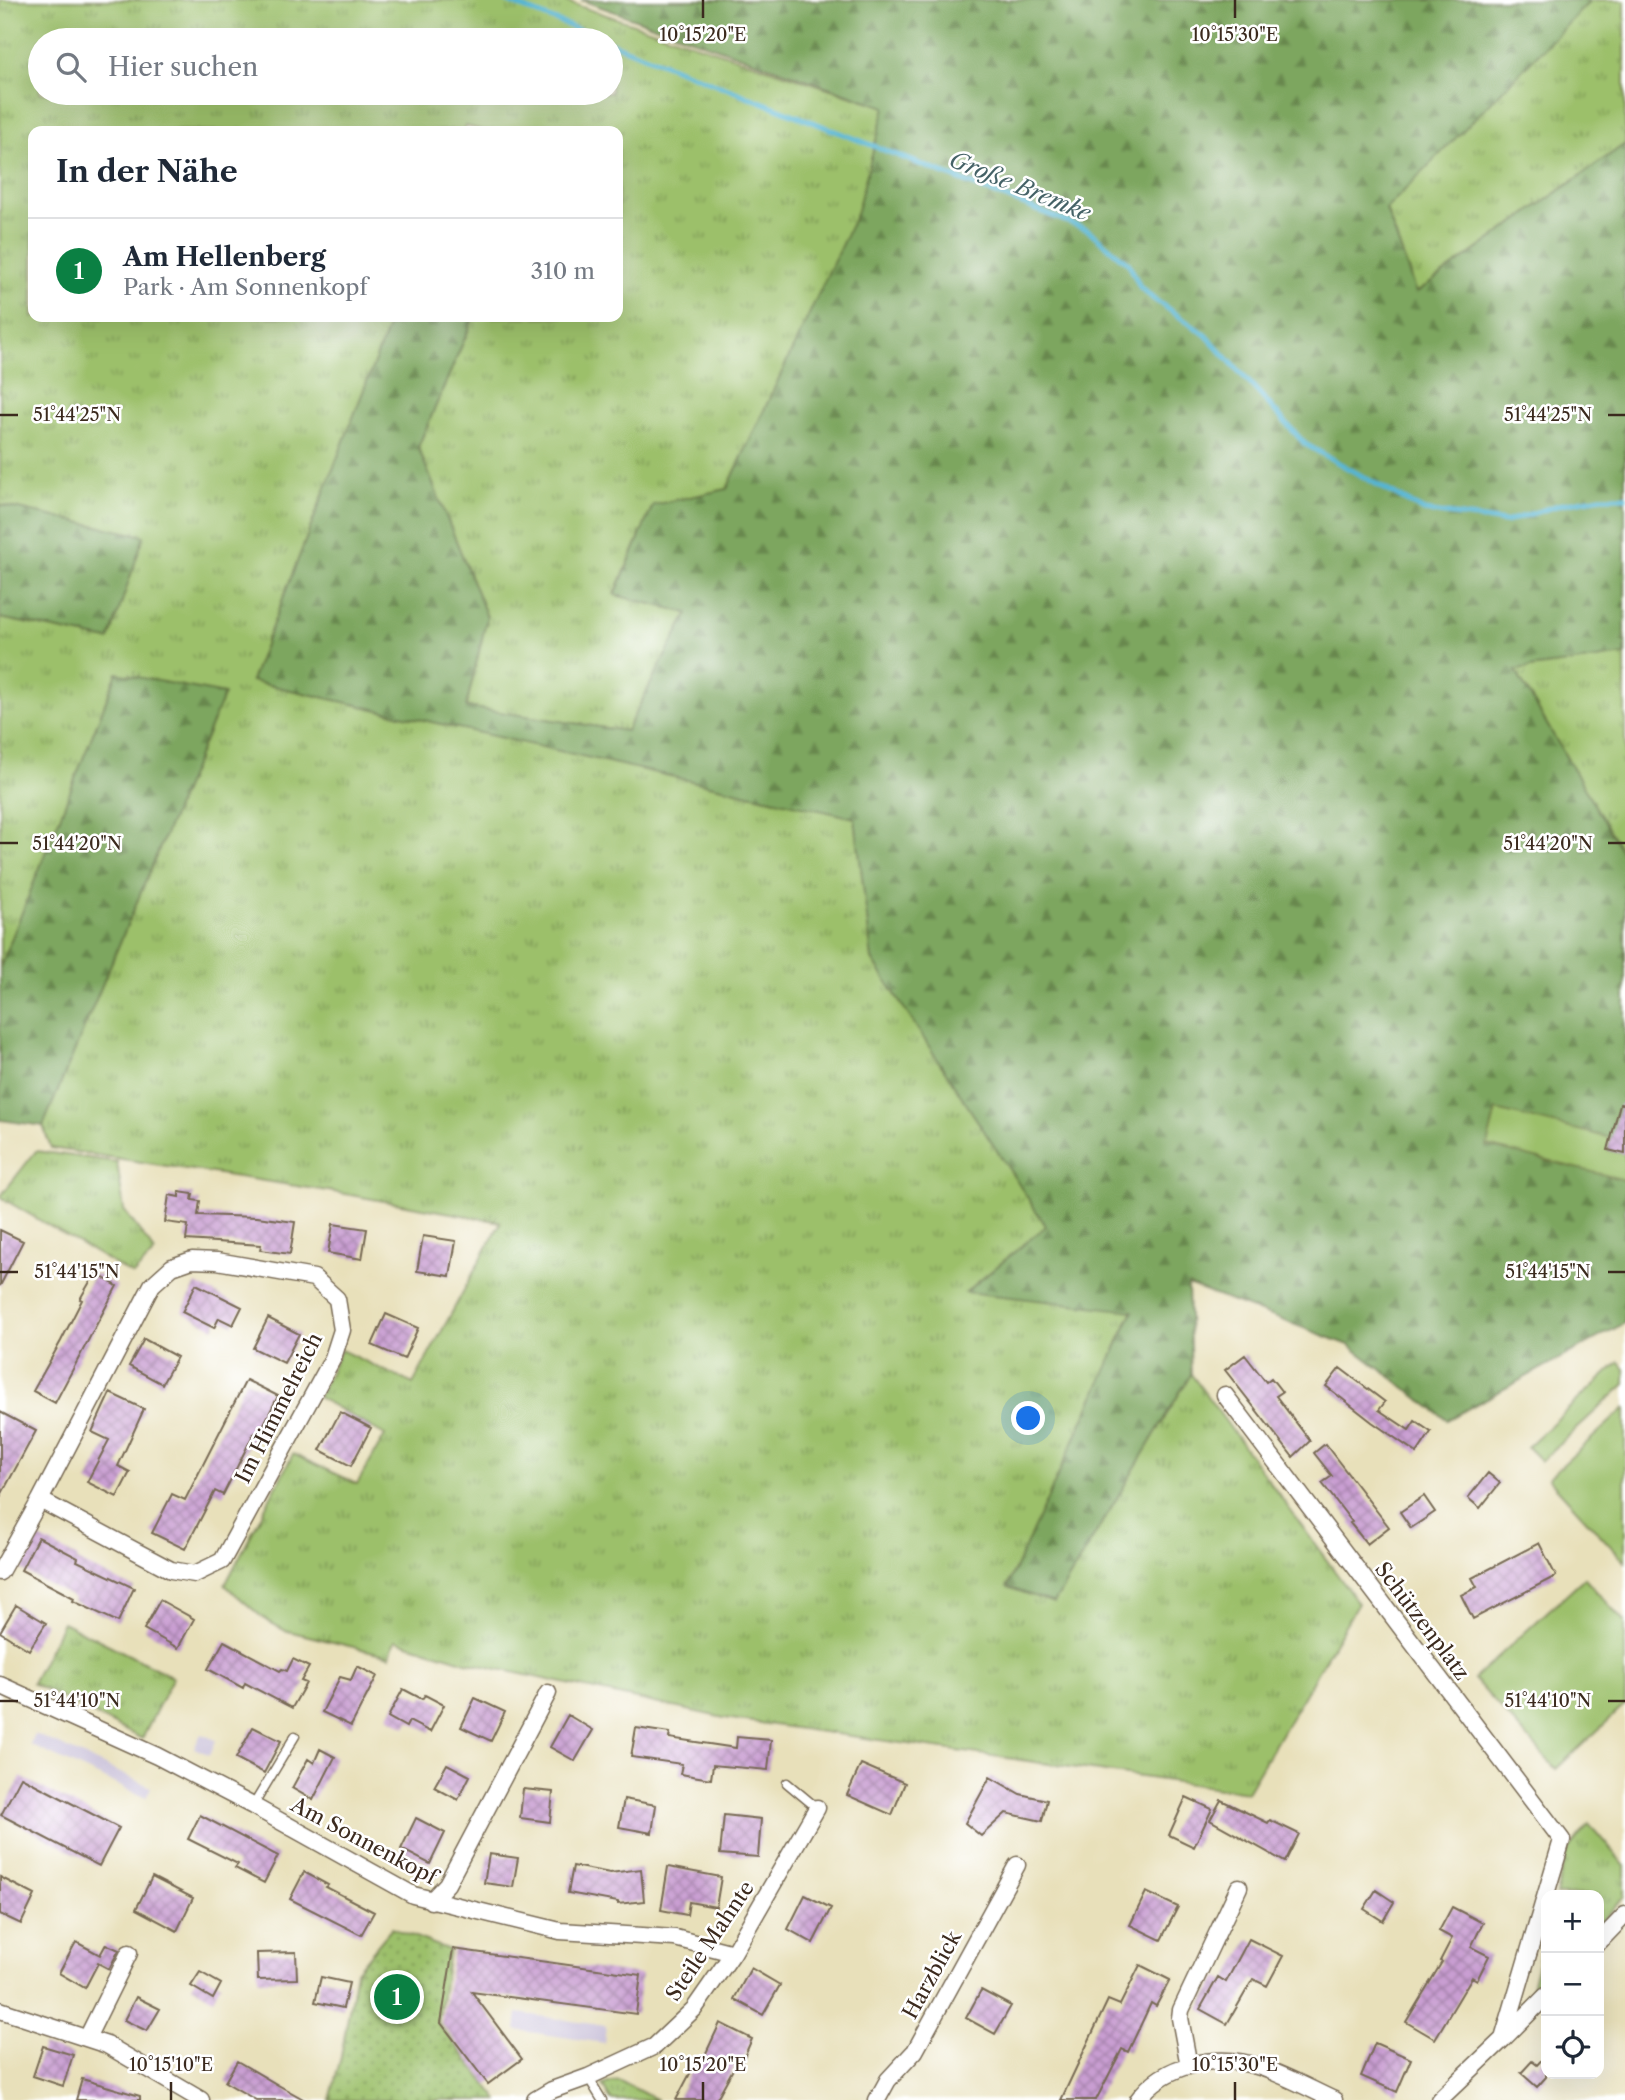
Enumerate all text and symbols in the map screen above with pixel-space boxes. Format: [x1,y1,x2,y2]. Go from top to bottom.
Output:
text: 10°15'20"E [660,24,747,46]
text: 10°15'30"E [1192,24,1278,46]
search box [28,28,623,105]
icon: search [52,48,90,86]
text: Hier suchen [108,51,258,83]
water label: Große Bremke [945,145,1095,227]
text: In der Nähe [56,153,238,190]
text: Am Hellenberg [123,241,326,273]
text: 1 [74,257,84,285]
text: 310 m [531,257,595,285]
text: Park · Am Sonnenkopf [123,273,368,301]
text: 51°44'25"N [33,404,121,426]
text: 51°44'25"N [1504,404,1592,426]
text: 51°44'20"N [32,833,122,855]
text: 51°44'20"N [1503,833,1593,855]
text: 51°44'15"N [34,1261,120,1283]
text: 51°44'15"N [1505,1261,1591,1283]
street label: Im Himmelreich [230,1328,327,1487]
your location [1011,1401,1045,1435]
street label: Schützenplatz [1370,1557,1475,1685]
text: 51°44'10"N [34,1690,121,1712]
text: 51°44'10"N [1505,1690,1592,1712]
street label: Am Sonnenkopf [286,1791,444,1891]
street label: Steile Mahnte [660,1876,759,2005]
map controls [1541,1890,1604,2079]
button: + [1541,1890,1604,1953]
street label: Harzblick [897,1926,966,2023]
button: − [1541,1953,1604,2016]
pin: 1 [374,1971,420,2023]
button: locate [1541,2016,1604,2079]
text: 10°15'10"E [129,2054,213,2076]
text: 10°15'20"E [660,2054,747,2076]
text: 10°15'30"E [1192,2054,1278,2076]

